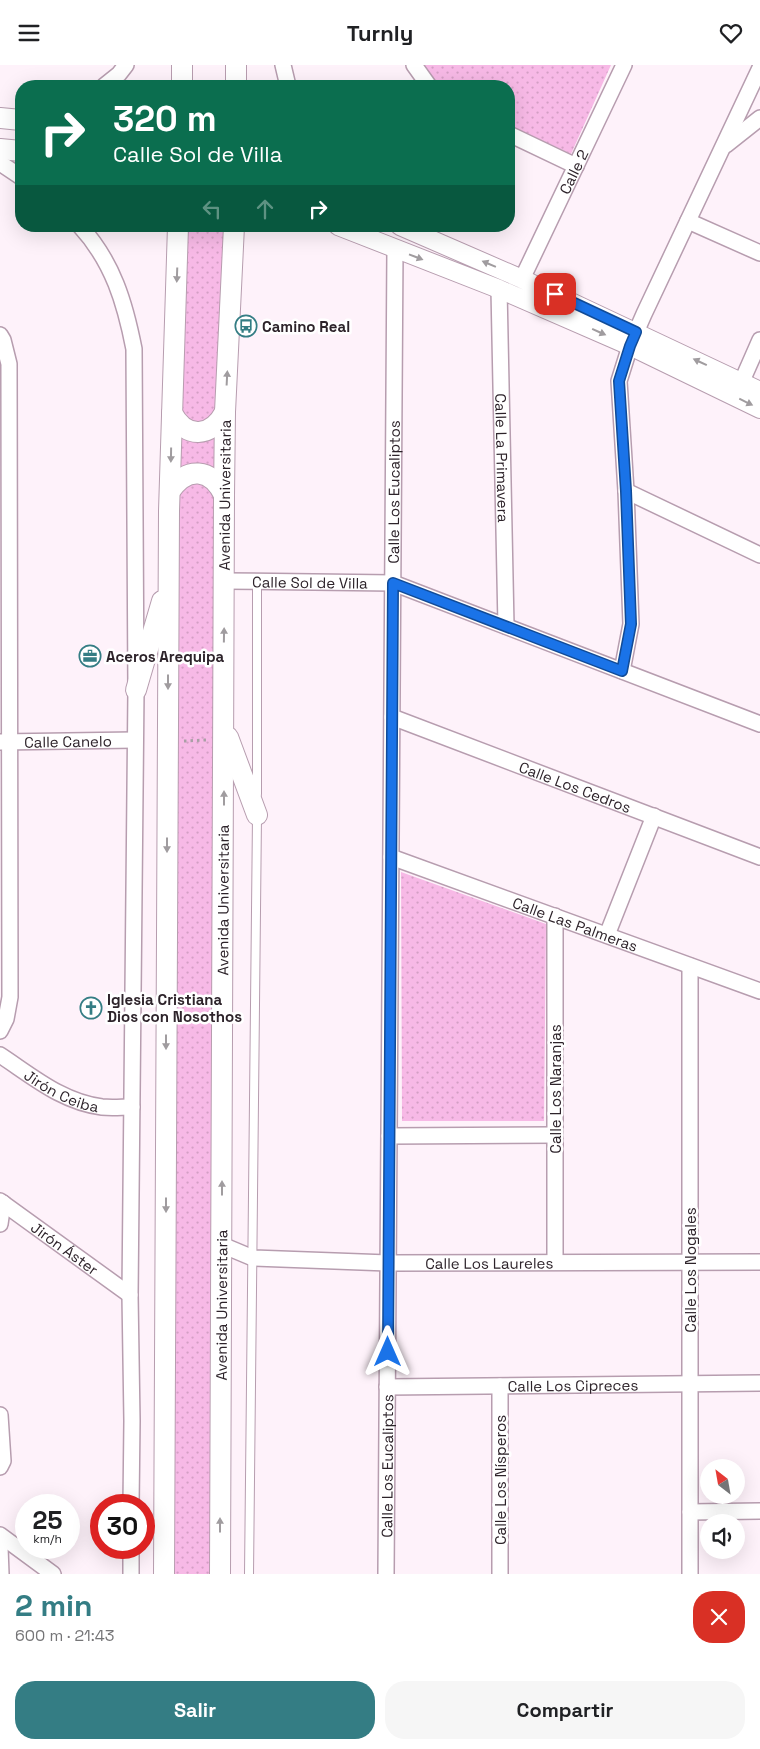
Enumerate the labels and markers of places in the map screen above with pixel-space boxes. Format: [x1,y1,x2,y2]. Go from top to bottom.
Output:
pin [534,273,576,315]
bus stop icon: Camino Real [234,314,258,338]
place label: Camino Real [262,317,350,336]
office icon: Aceros Arequipa [78,644,102,668]
place label: Aceros Arequipa [106,647,225,666]
place label: Iglesia Cristiana Dios con Nosothos [107,990,242,1026]
church icon: Iglesia Cristiana Dios con Nosothos [79,996,103,1020]

